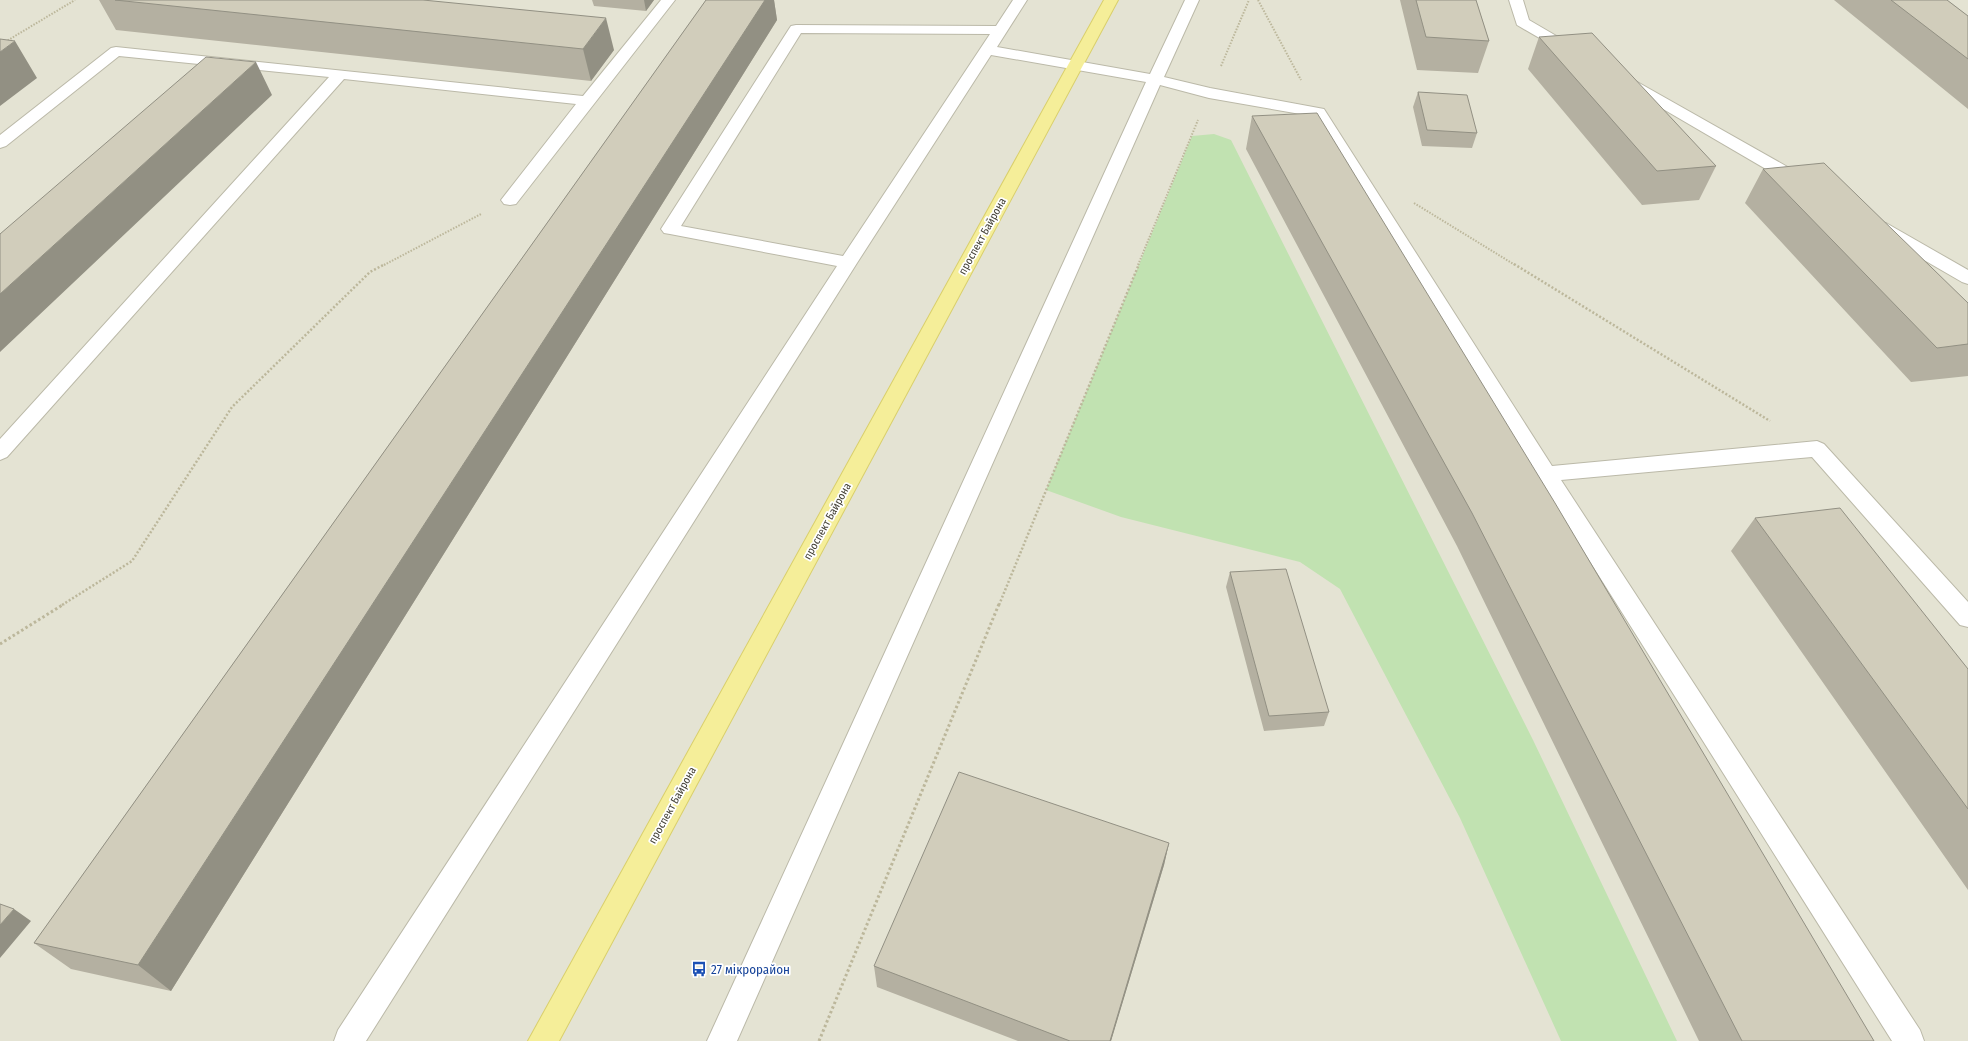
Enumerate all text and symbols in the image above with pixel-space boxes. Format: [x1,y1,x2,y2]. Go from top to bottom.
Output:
street label: проспект Байрона [956,196,1009,277]
street label: проспект Байрона [801,481,854,562]
street label: проспект Байрона [646,765,699,846]
bus stop icon: 27 мікрорайон [690,960,708,978]
place label: 27 мікрорайон [711,962,790,977]

